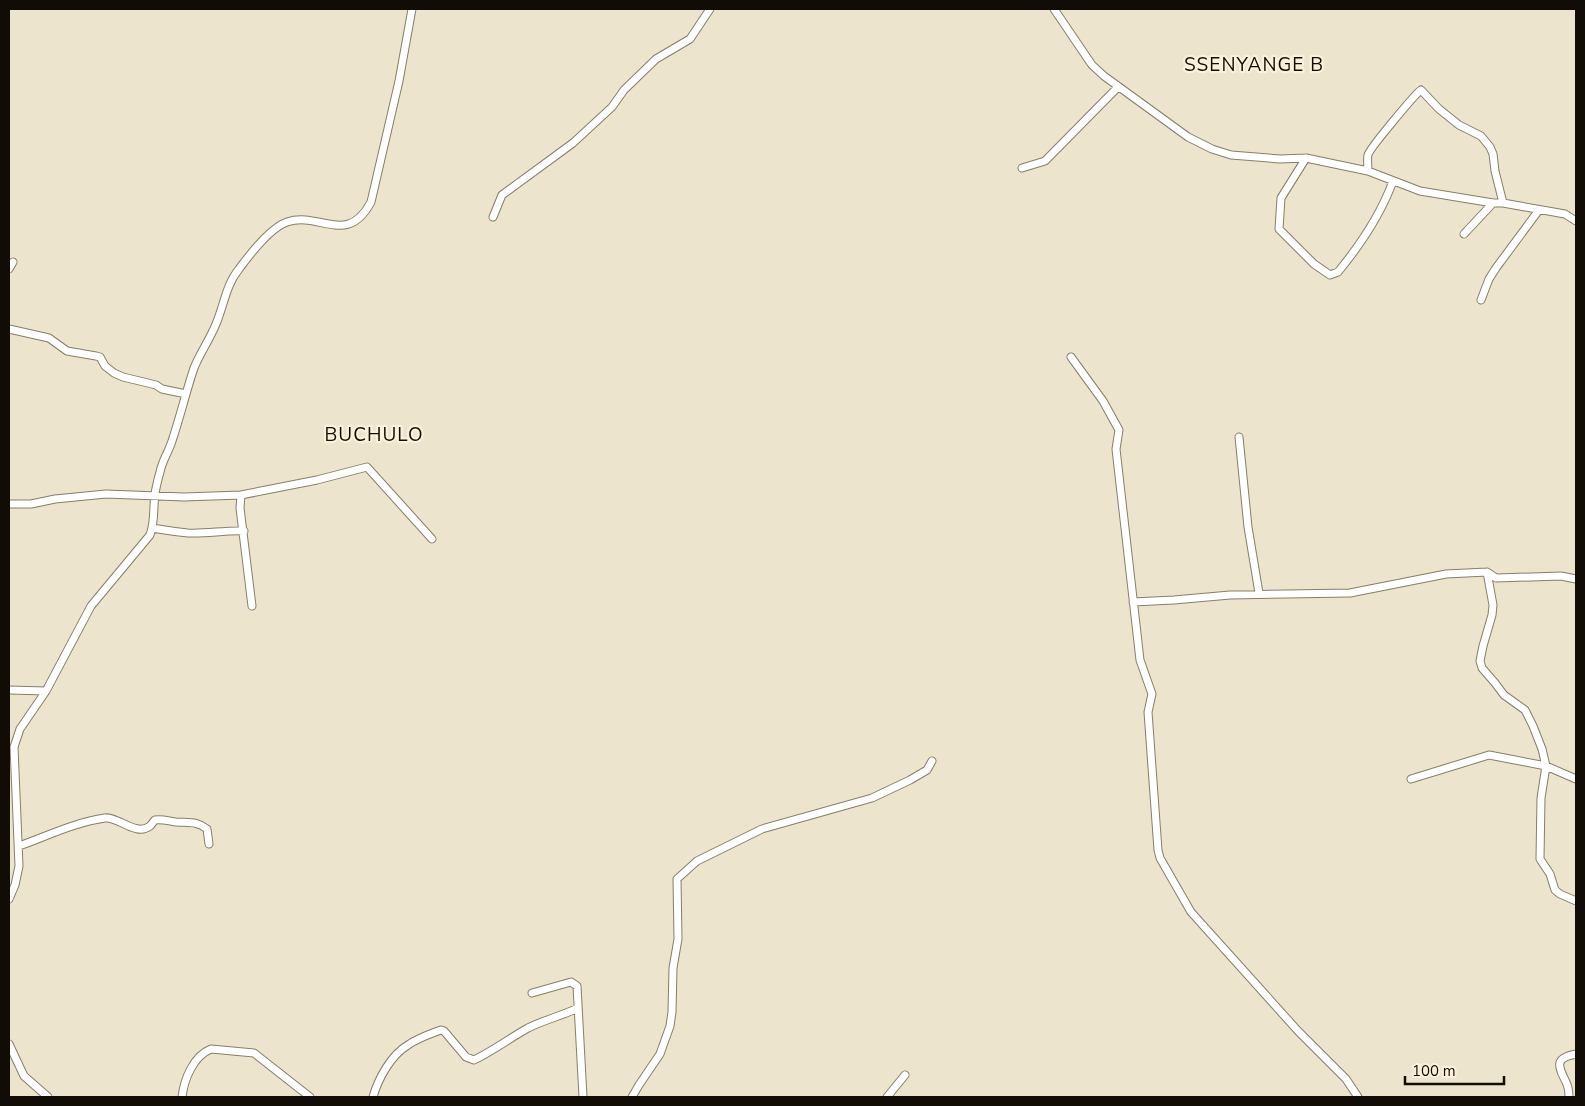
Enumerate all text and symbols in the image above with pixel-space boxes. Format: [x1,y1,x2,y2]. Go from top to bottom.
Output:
district label: SSENYANGE B [1184,52,1324,78]
district label: BUCHULO [325,422,423,448]
scale bar [1405,1054,1504,1086]
text: 100 m [1412,1061,1456,1081]

